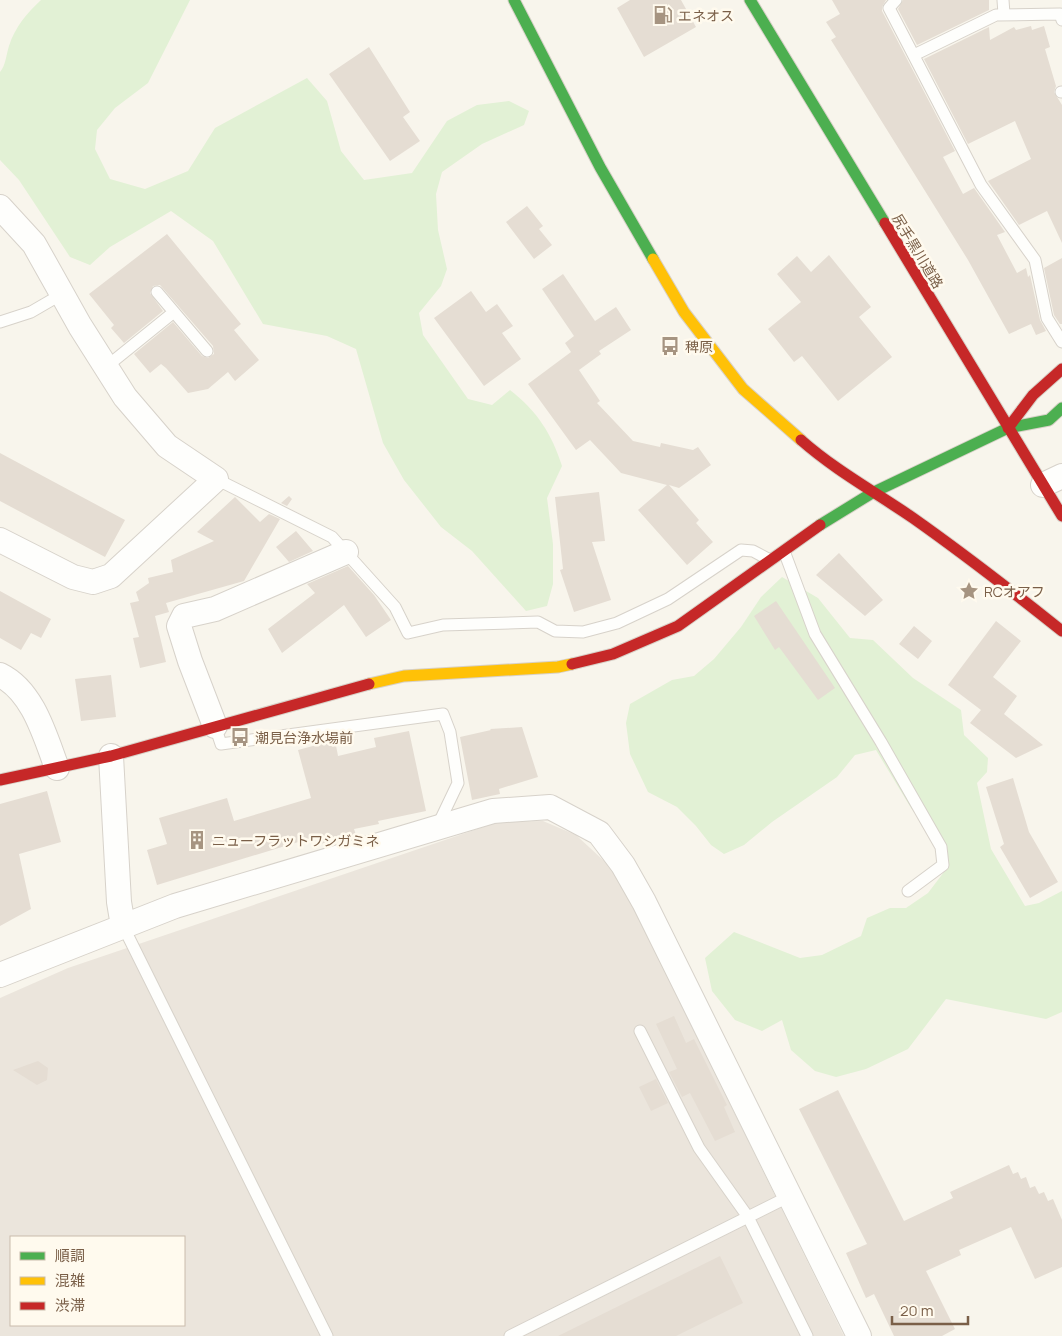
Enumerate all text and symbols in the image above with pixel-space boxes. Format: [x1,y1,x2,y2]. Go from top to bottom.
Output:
fuel station icon: エネオス [652,4,674,26]
place label: エネオス [678,6,734,25]
street label: 尻手黒川道路 [888,210,948,292]
bus stop icon: 稗原 [659,335,681,357]
place label: 稗原 [685,337,713,356]
place icon: RCオアフ [958,580,980,602]
place label: RCオアフ [984,582,1045,601]
bus stop icon: 潮見台浄水場前 [229,726,251,748]
place label: 潮見台浄水場前 [255,728,353,747]
building icon: ニューフラットワシガミネ [186,829,208,851]
place label: ニューフラットワシガミネ [212,831,379,850]
legend [10,1236,185,1326]
text: 順調 [55,1245,85,1266]
text: 混雑 [55,1270,85,1291]
scale bar [892,1294,968,1326]
text: 渋滞 [55,1295,85,1316]
text: 20 m [900,1300,933,1321]

